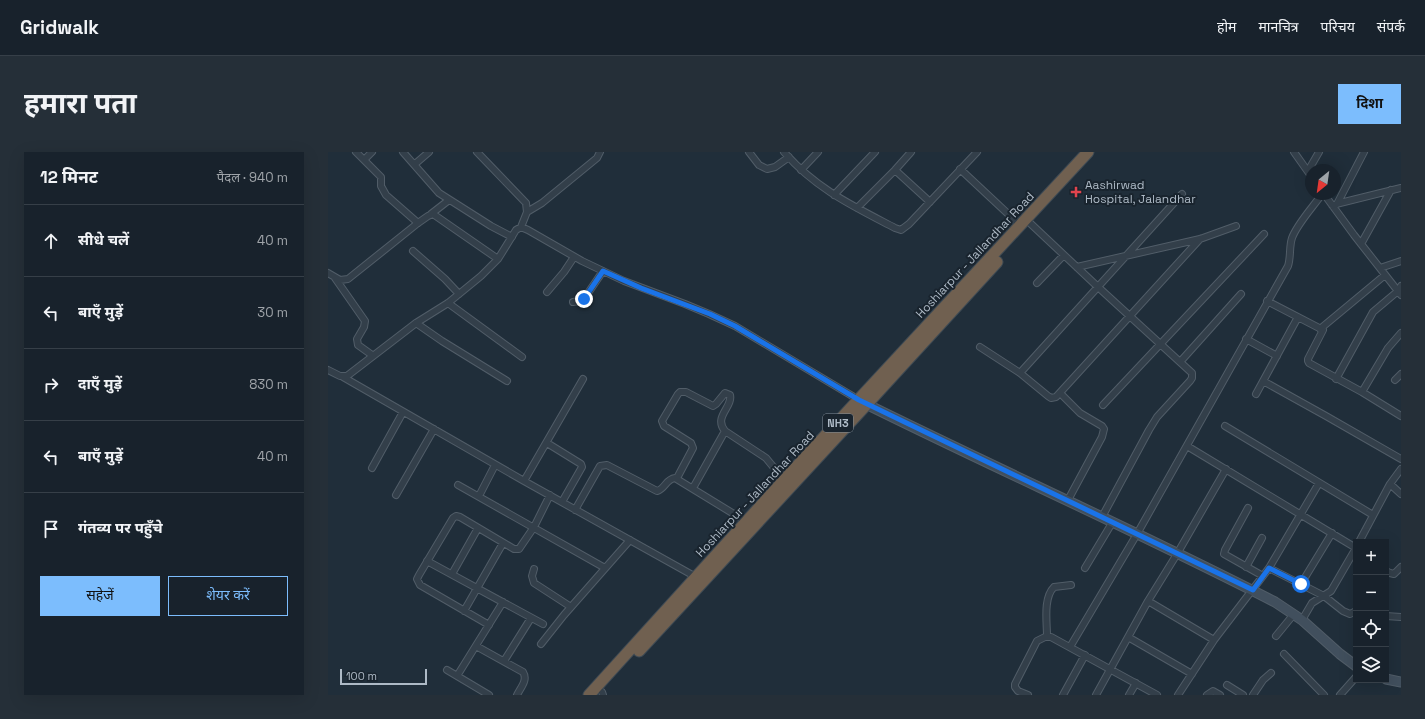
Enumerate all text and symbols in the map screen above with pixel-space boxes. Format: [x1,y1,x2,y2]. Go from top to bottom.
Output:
text: Gridwalk [20,15,99,40]
text: होम [1217,18,1236,36]
text: मानचित्र [1258,18,1299,36]
text: परिचय [1321,18,1355,36]
text: संपर्क [1377,18,1405,36]
button: दिशा [1338,84,1401,124]
text: हमारा पता [24,85,137,121]
north arrow [1305,164,1341,200]
text: 12 मिनट [40,166,98,188]
text: पैदल · 940 m [217,169,288,186]
place label: Aashirwad Hospital, Jalandhar [1085,177,1196,207]
marker: Aashirwad Hospital, Jalandhar [1070,186,1082,198]
street label: Hoshiarpur - Jallandhar Road [912,189,1038,321]
icon: ahead [40,230,62,252]
text: सीधे चलें [78,230,129,249]
text: 40 m [257,232,288,249]
route end [575,290,593,308]
icon: left [40,302,62,324]
text: बाएँ मुड़ें [78,302,123,321]
text: 30 m [257,304,288,321]
icon: right [40,374,62,396]
text: दाएँ मुड़ें [78,374,122,393]
text: 830 m [249,376,288,393]
road number: NH3 [823,414,853,432]
street label: Hoshiarpur - Jallandhar Road [692,428,818,560]
icon: left [40,446,62,468]
text: बाएँ मुड़ें [78,446,123,465]
text: 40 m [257,448,288,465]
icon: arrive [40,518,62,540]
text: गंतव्य पर पहुँचे [78,518,163,537]
map controls [1353,539,1389,683]
button: + [1353,539,1389,575]
route start [1292,575,1310,593]
button: − [1353,575,1389,611]
button: सहेजें [40,576,160,616]
button: शेयर करें [168,576,288,616]
button: locate [1353,611,1389,647]
button: layers [1353,647,1389,683]
scale bar [340,667,427,686]
text: 100 m [346,669,377,683]

